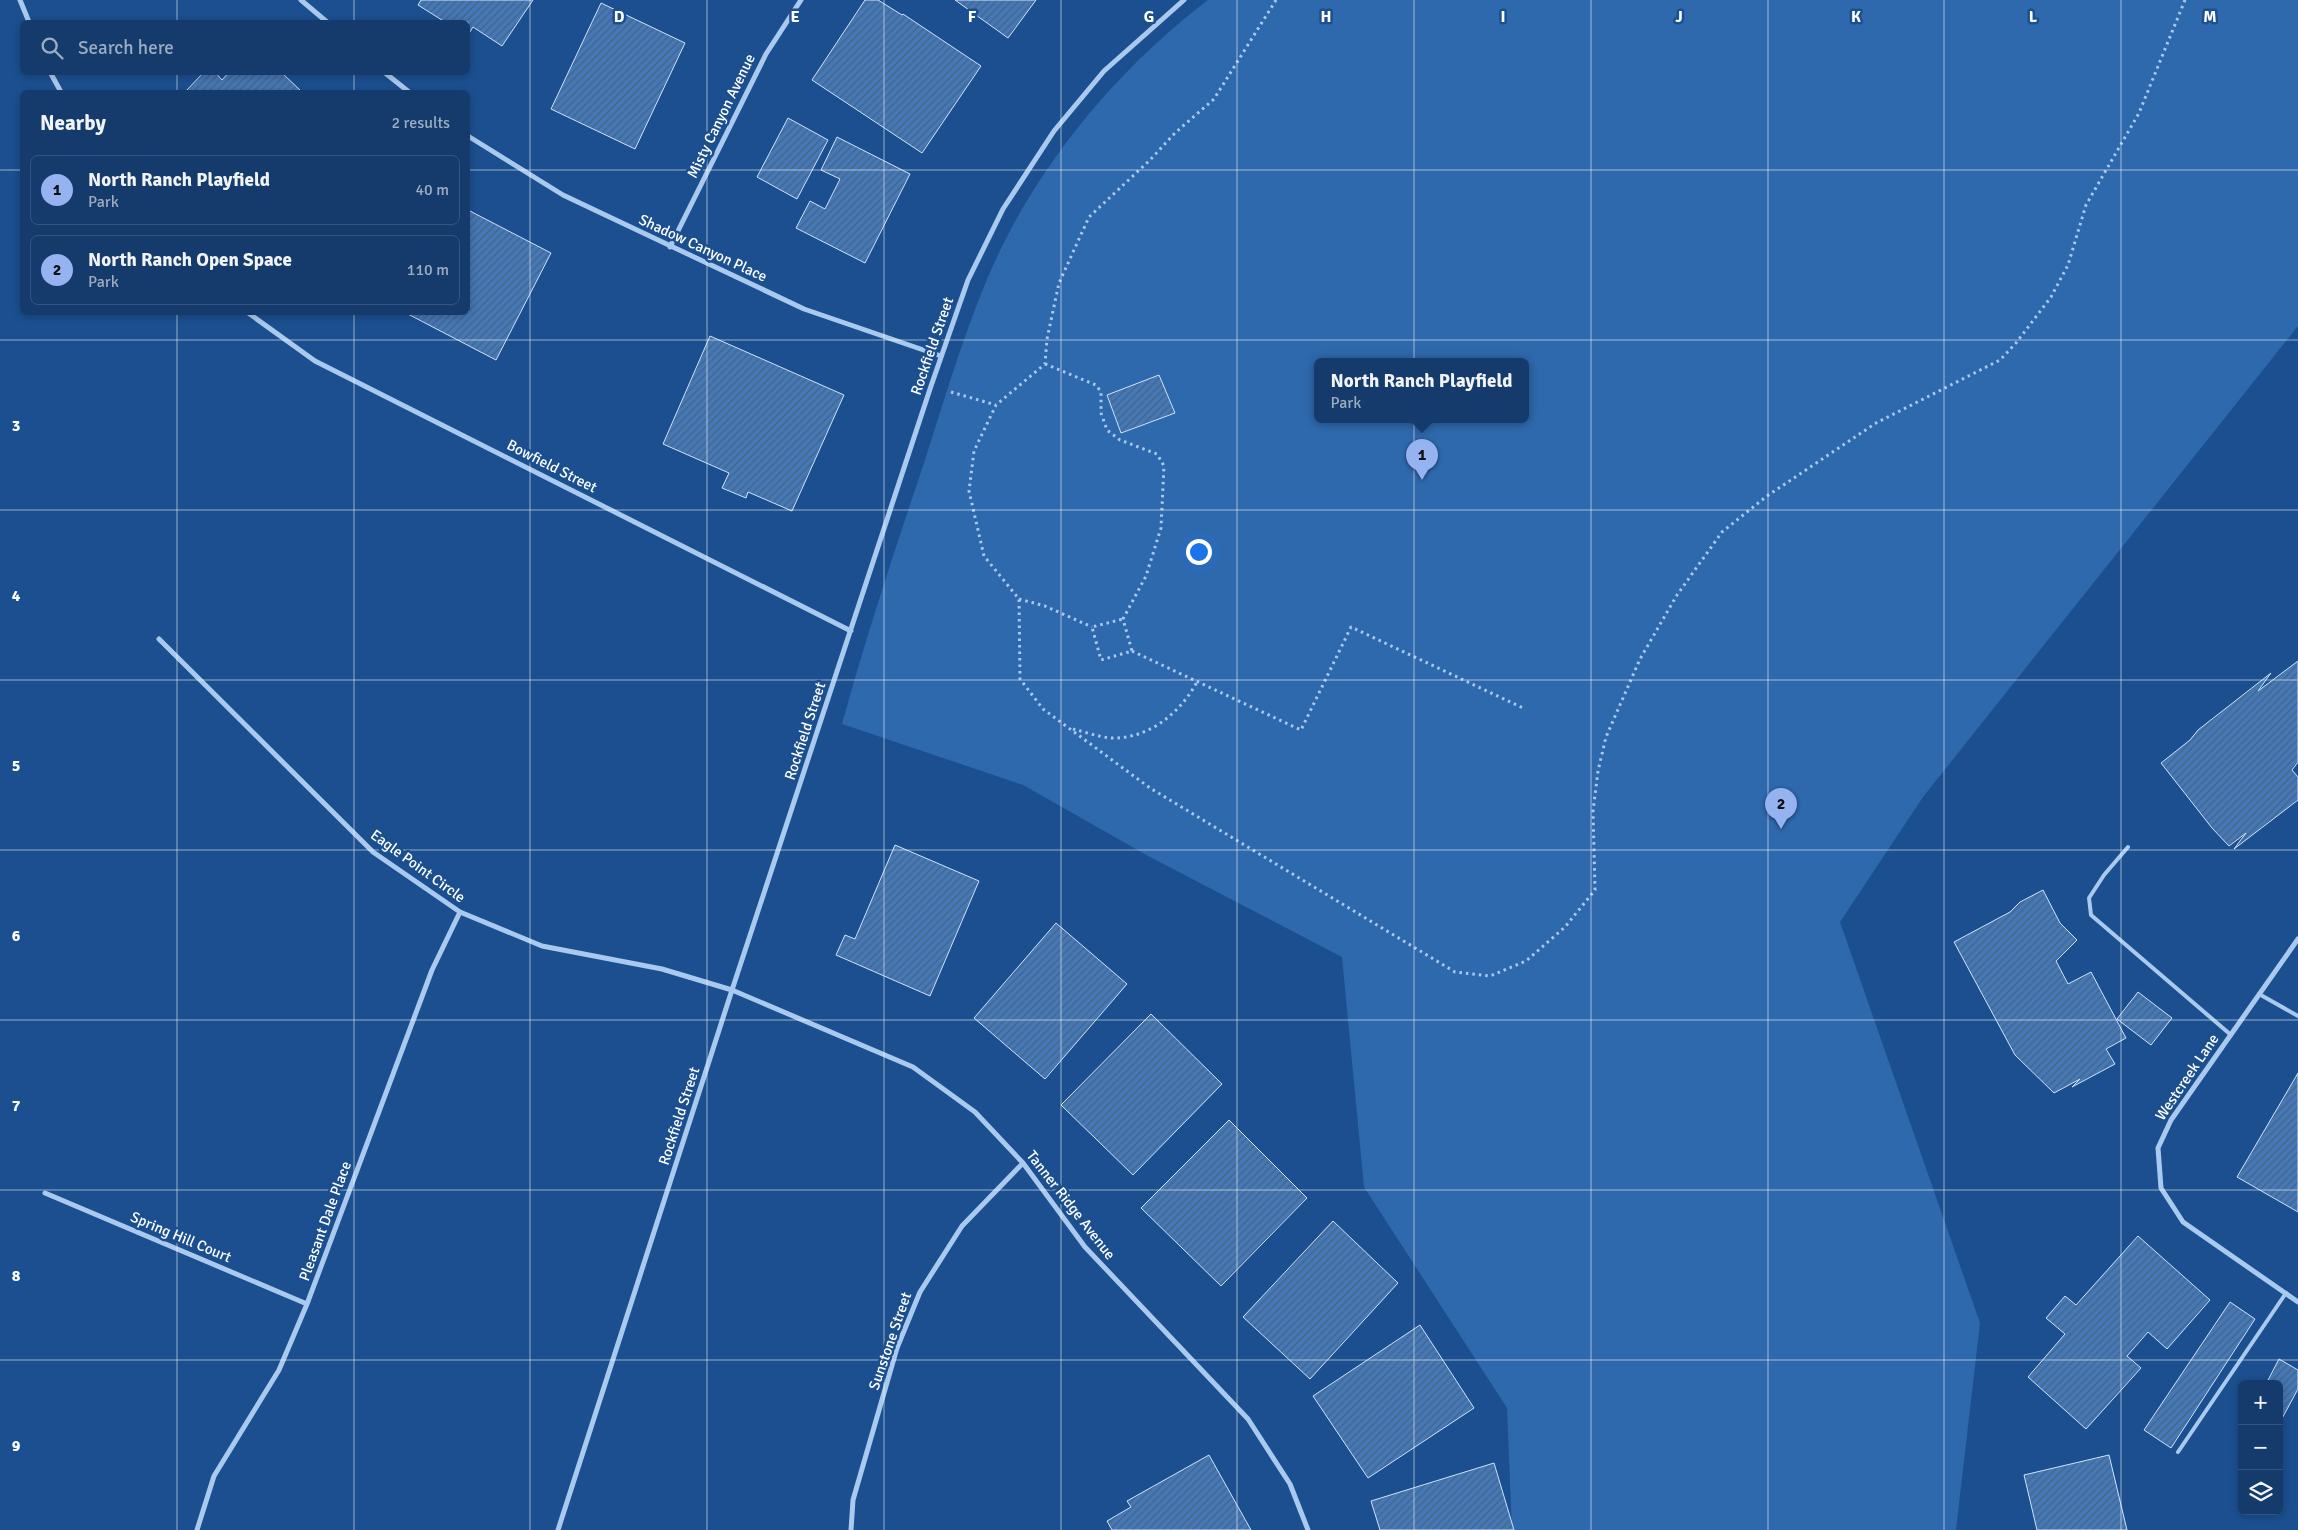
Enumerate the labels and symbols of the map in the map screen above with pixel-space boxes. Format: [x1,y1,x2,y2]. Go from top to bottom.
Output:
text: D [614,7,625,27]
text: E [790,7,800,27]
text: F [968,7,977,27]
text: G [1144,7,1154,27]
text: H [1321,7,1331,27]
text: I [1500,7,1506,27]
text: J [1675,7,1683,27]
text: K [1851,7,1861,27]
text: L [2029,7,2038,27]
text: M [2203,7,2217,27]
street label: Misty Canyon Avenue [683,51,759,181]
street label: Shadow Canyon Place [636,210,770,286]
street label: Rockfield Street [907,295,957,397]
text: 3 [12,416,20,436]
street label: Bowfield Street [504,436,600,496]
pin: 1 [1406,439,1438,480]
your location [1186,539,1212,565]
text: 4 [12,586,21,606]
street label: Rockfield Street [781,680,829,782]
text: 5 [12,756,20,776]
pin: 2 [1765,788,1797,829]
street label: Eagle Point Circle [367,826,469,906]
text: 6 [12,926,21,946]
street label: Westcreek Lane [2151,1030,2223,1124]
street label: Rockfield Street [655,1065,703,1167]
text: 7 [12,1096,21,1116]
street label: Tanner Ridge Avenue [1023,1147,1119,1263]
street label: Pleasant Dale Place [295,1159,355,1283]
street label: Spring Hill Court [128,1208,234,1266]
text: 8 [12,1266,21,1286]
street label: Sunstone Street [865,1290,915,1392]
text: 9 [12,1436,21,1456]

